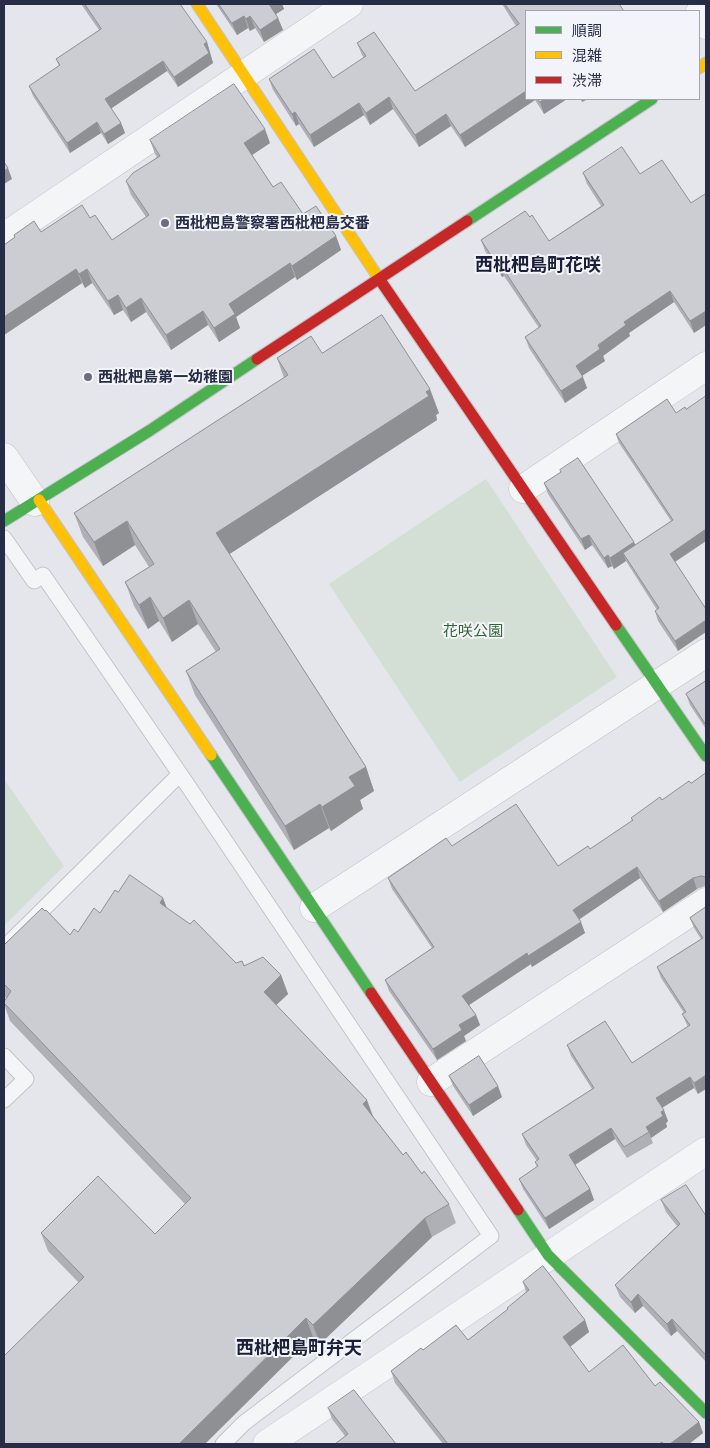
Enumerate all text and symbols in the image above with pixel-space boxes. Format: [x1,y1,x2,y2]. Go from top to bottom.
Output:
legend [525,10,700,100]
text: 順調 [572,24,602,39]
text: 混雑 [572,49,602,64]
text: 渋滞 [572,74,602,89]
place label: 西枇杷島警察署西枇杷島交番 [175,214,370,232]
marker: 西枇杷島警察署西枇杷島交番 [159,217,171,229]
district label: 西枇杷島町花咲 [475,255,601,277]
place label: 西枇杷島第一幼稚園 [98,368,233,386]
marker: 西枇杷島第一幼稚園 [82,371,94,383]
park label: 花咲公園 [443,622,503,640]
district label: 西枇杷島町弁天 [236,1338,362,1360]

